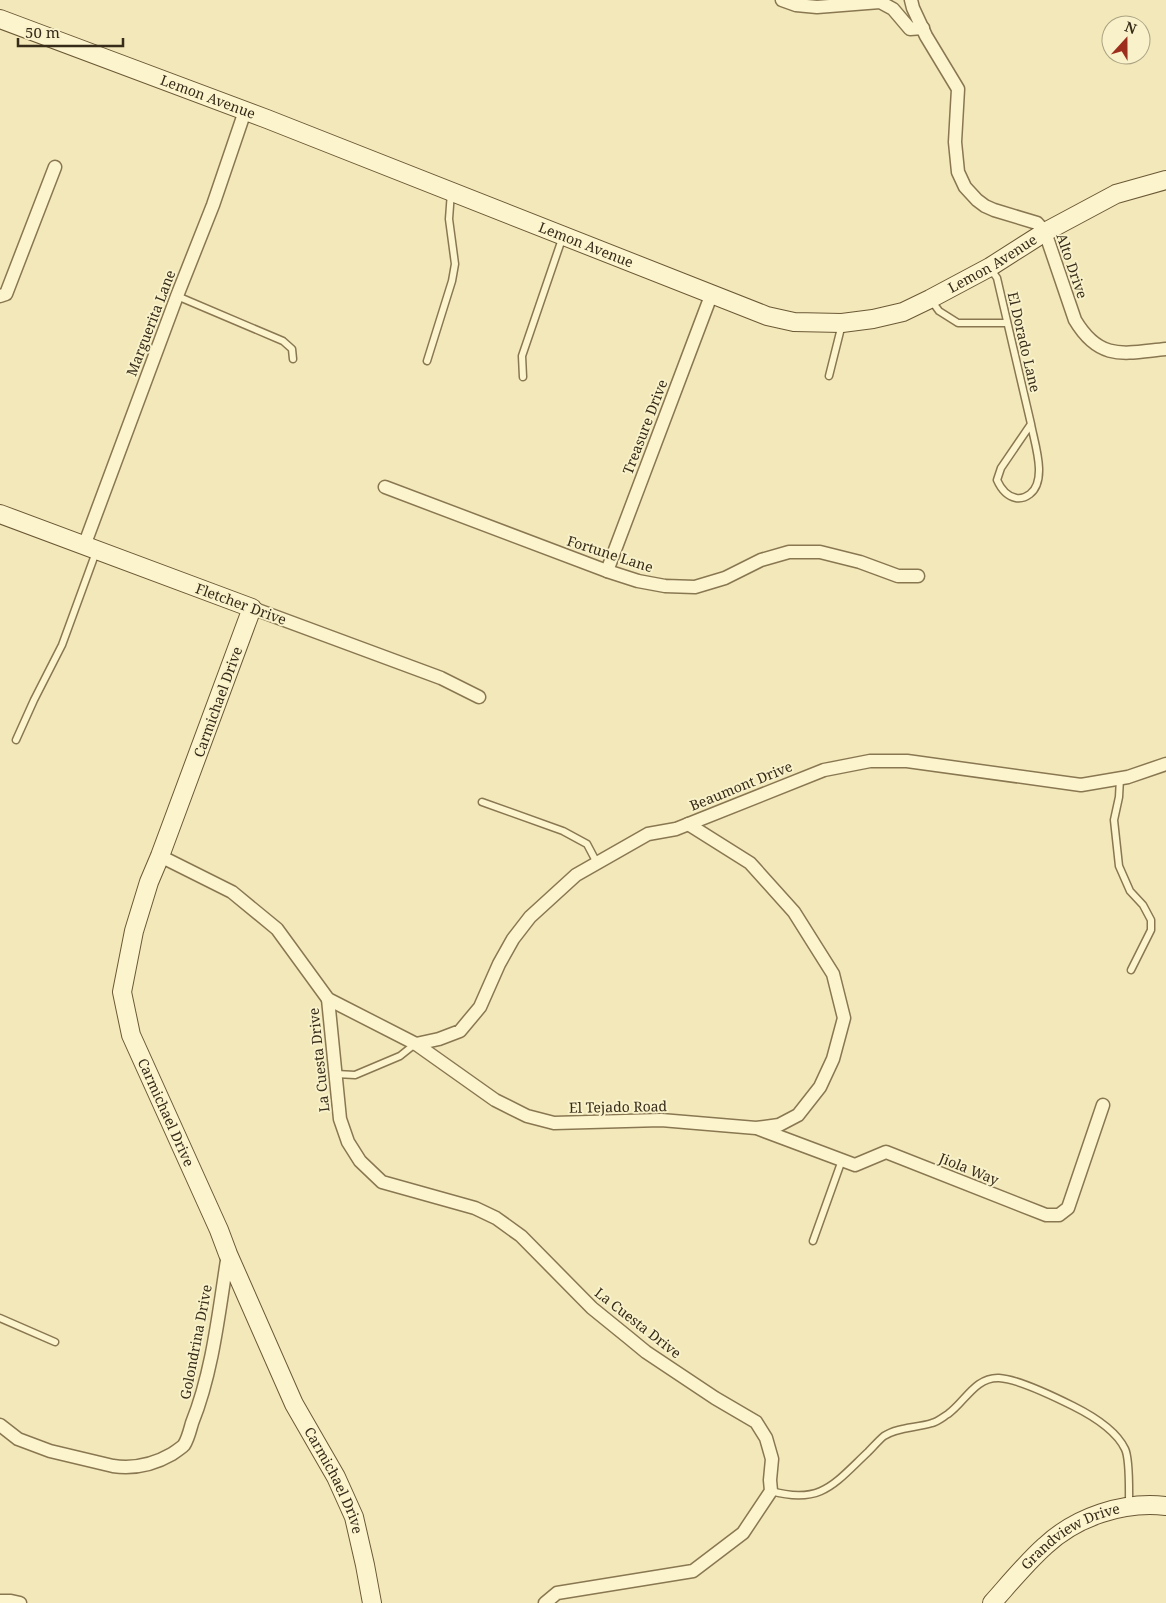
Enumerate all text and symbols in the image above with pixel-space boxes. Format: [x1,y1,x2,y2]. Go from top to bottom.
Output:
scale bar [18,15,122,47]
north arrow [1101,15,1151,65]
text: N [1122,17,1139,38]
text: 50 m [25,22,60,42]
street label: Lemon Avenue [158,70,258,123]
street label: Lemon Avenue [536,217,636,271]
street label: Lemon Avenue [944,230,1040,297]
street label: Alto Drive [1052,231,1092,301]
street label: Marguerita Lane [122,267,180,379]
street label: El Dorado Lane [1004,290,1045,394]
street label: Treasure Drive [618,377,671,477]
street label: Fortune Lane [565,531,656,576]
street label: Fletcher Drive [193,578,289,629]
street label: Carmichael Drive [189,644,246,760]
street label: Beaumont Drive [687,756,795,815]
street label: La Cuesta Drive [304,1007,333,1113]
street label: Carmichael Drive [134,1055,199,1169]
street label: El Tejado Road [569,1096,668,1117]
street label: Jiola Way [936,1148,1002,1189]
street label: Golondrina Drive [175,1283,216,1401]
street label: La Cuesta Drive [591,1283,685,1362]
street label: Carmichael Drive [300,1423,368,1535]
street label: Grandview Drive [1016,1499,1121,1573]

